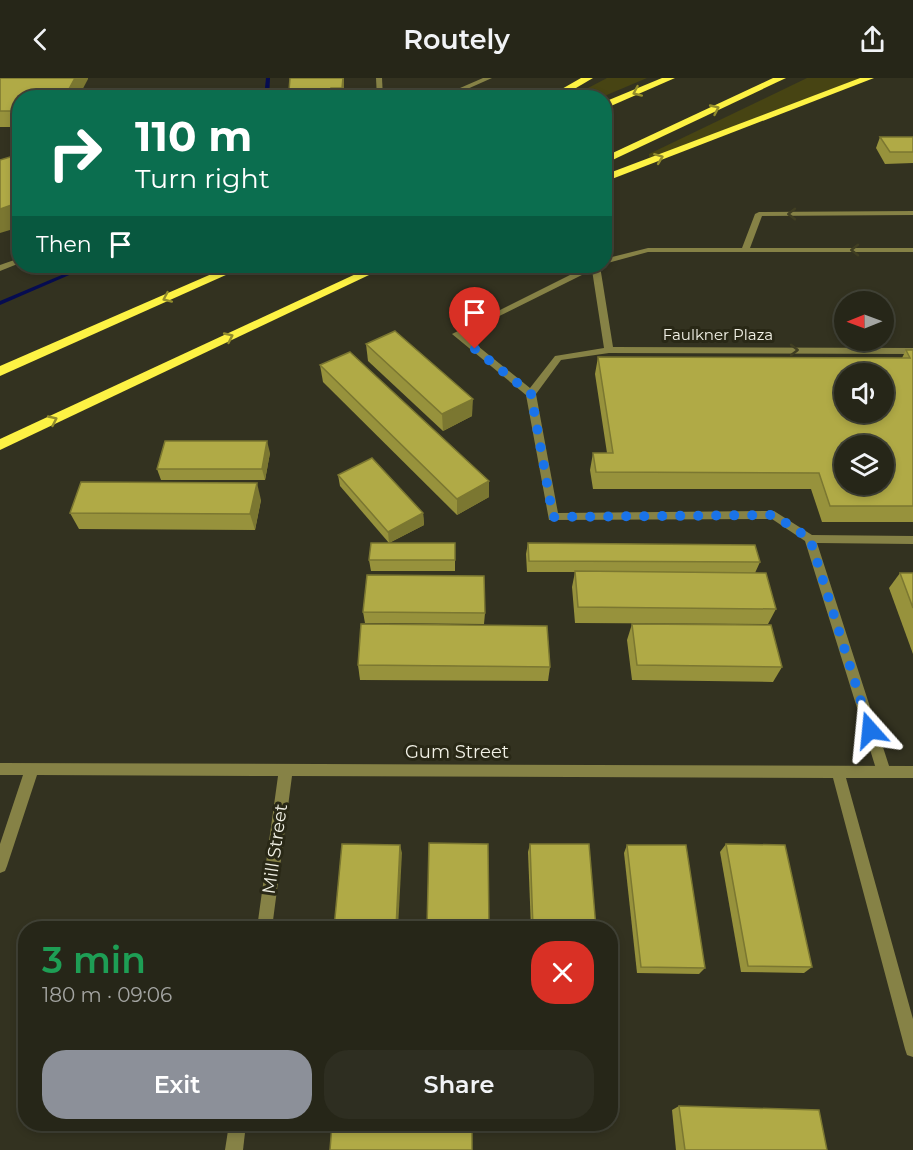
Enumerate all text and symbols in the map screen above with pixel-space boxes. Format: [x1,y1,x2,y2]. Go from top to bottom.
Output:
icon: back [24,23,57,56]
text: Routely [403,23,510,56]
icon: share [856,23,889,56]
one-way arrow [632,85,643,97]
one-way arrow [708,105,719,117]
text: 110 m [135,110,252,162]
icon: right [36,114,114,192]
one-way arrow [653,153,664,166]
text: Turn right [135,162,270,195]
one-way arrow [787,208,796,220]
icon: arrive [104,228,137,261]
text: Then [36,231,92,258]
one-way arrow [850,244,859,256]
pin [449,287,500,349]
one-way arrow [162,290,173,302]
north arrow [834,291,894,351]
map controls [834,291,894,495]
icon: arrive [458,296,491,329]
street label: Faulkner Plaza [663,325,773,344]
one-way arrow [223,332,234,344]
one-way arrow [789,344,798,356]
button: sound [834,363,894,423]
one-way arrow [46,415,57,427]
button: layers [834,435,894,495]
position arrow [838,698,902,762]
street label: Gum Street [405,741,509,763]
street label: Mill Street [258,802,292,896]
text: 3 min [42,938,146,982]
button: close [531,941,594,1004]
text: 180 m · 09:06 [42,983,172,1007]
button: Exit [42,1050,312,1119]
button: Share [324,1050,594,1119]

